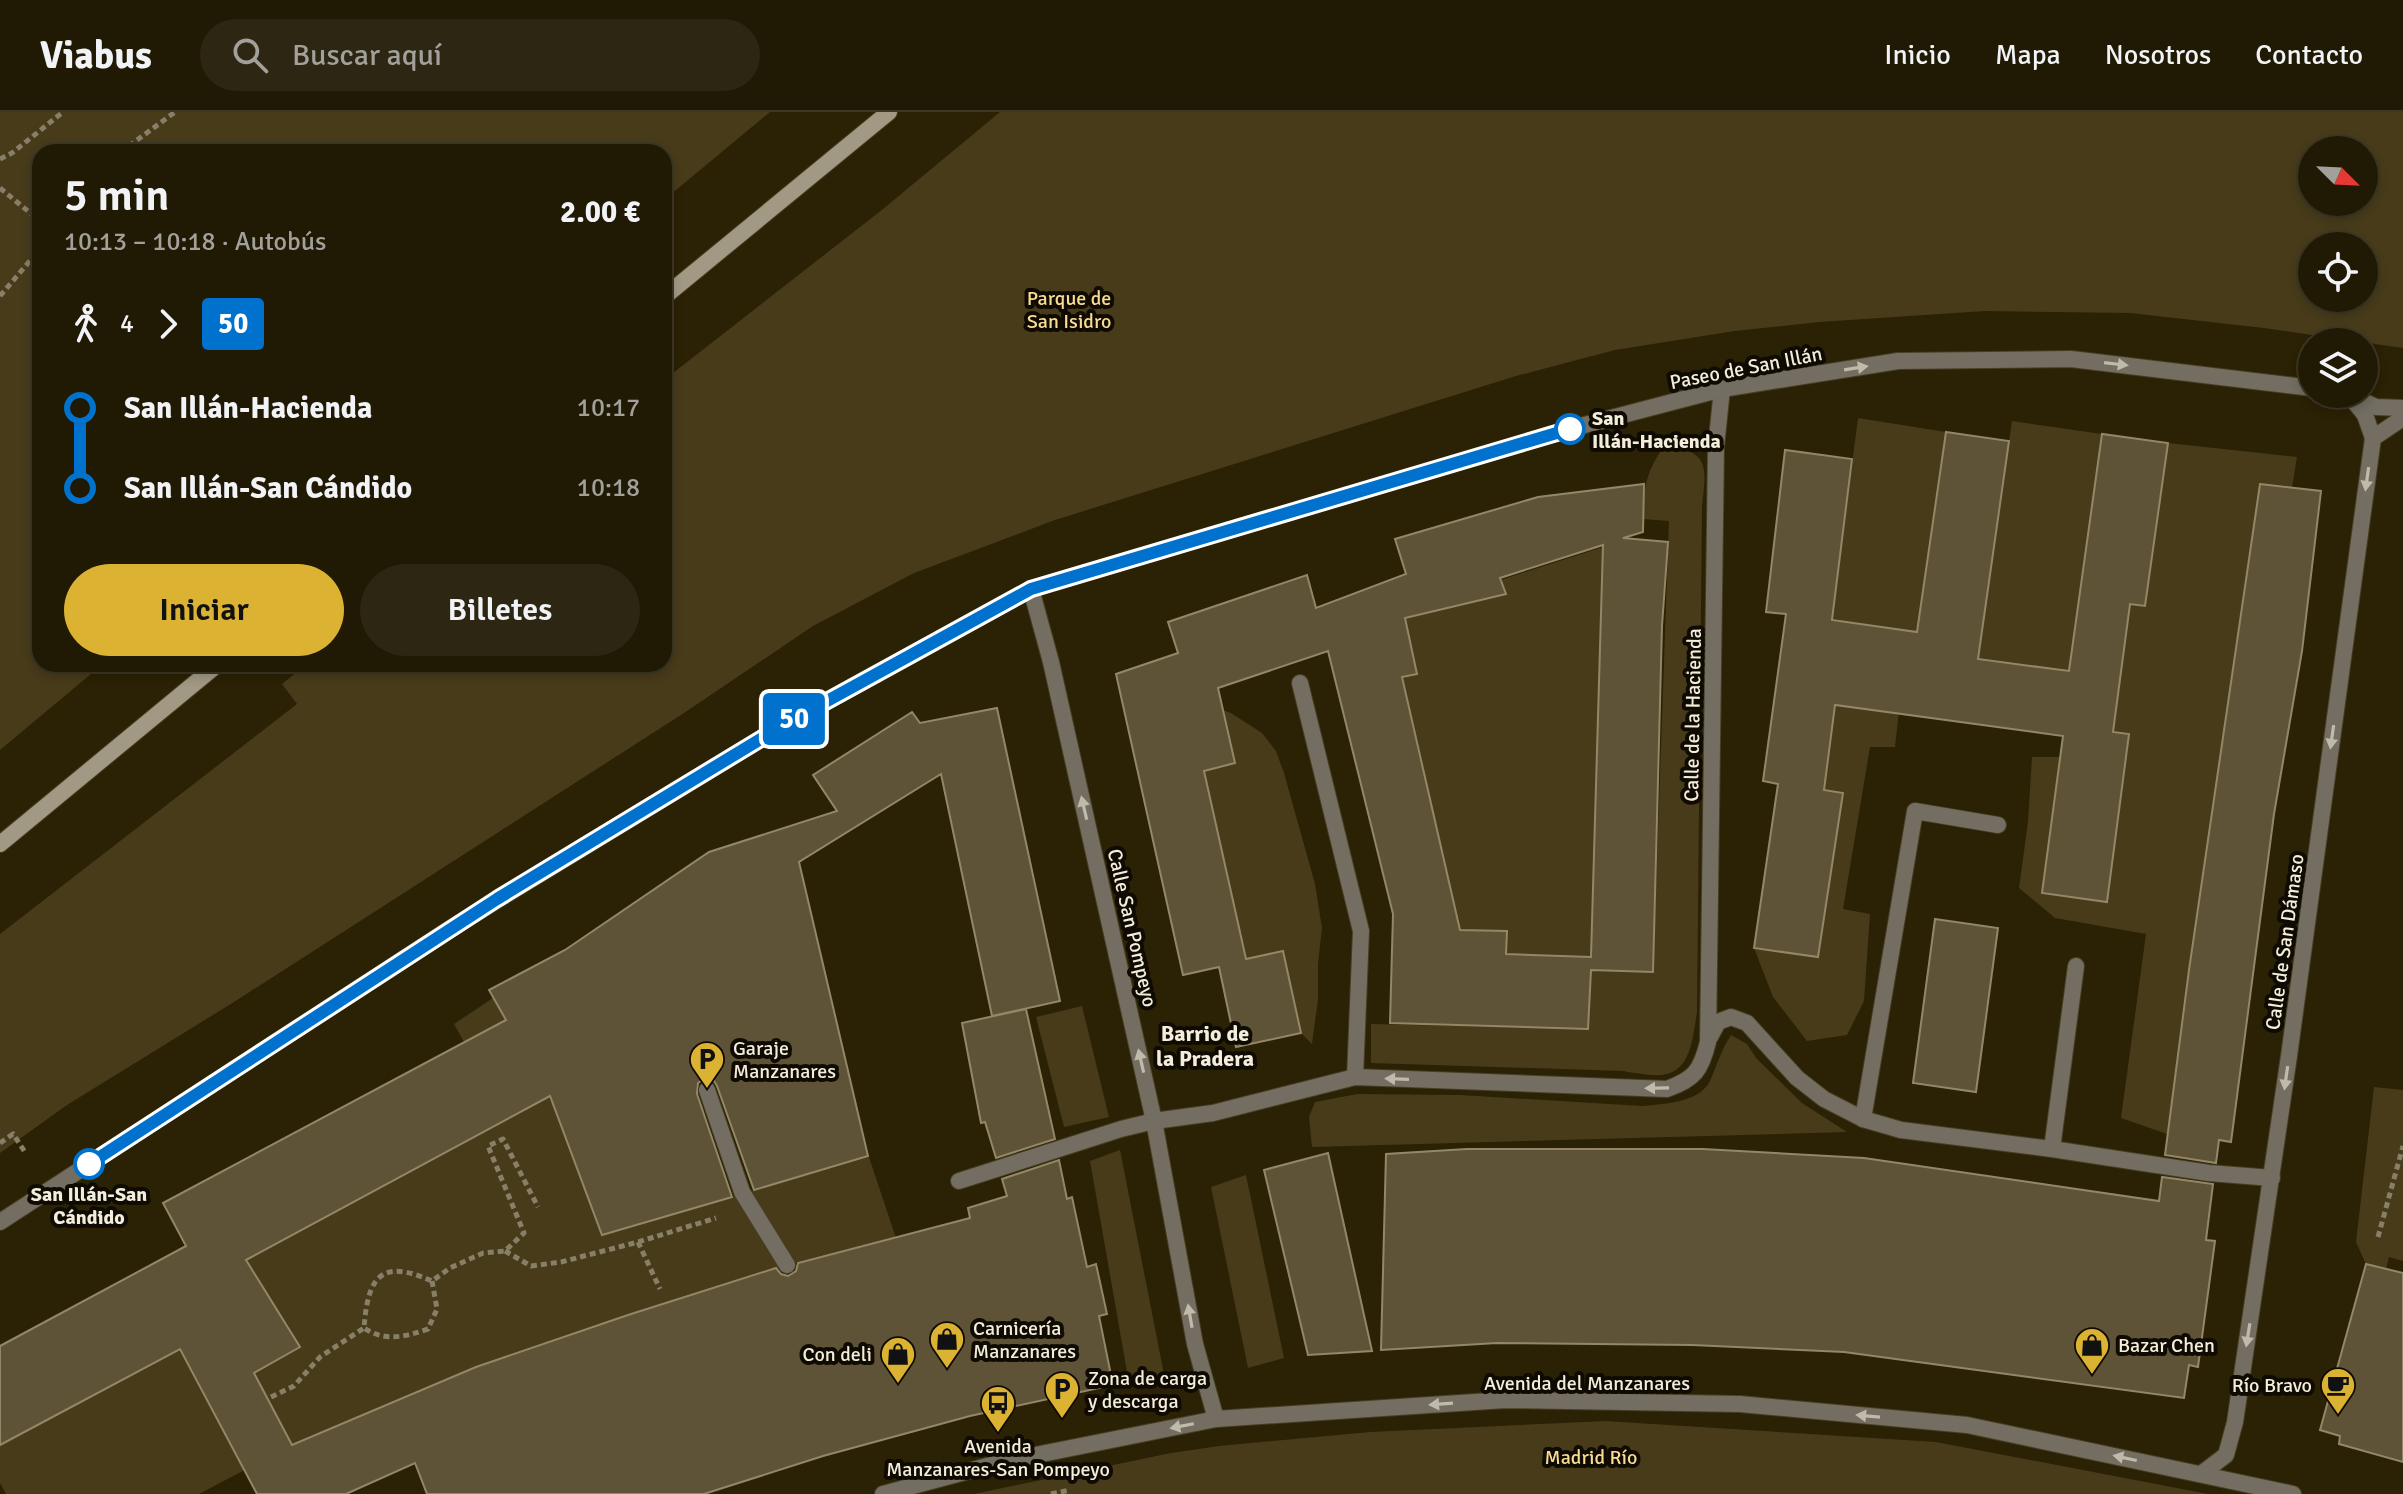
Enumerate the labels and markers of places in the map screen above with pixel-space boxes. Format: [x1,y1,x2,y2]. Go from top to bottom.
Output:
place label: San Illán-Hacienda [1592,406,1721,454]
marker: San Illán-Hacienda [1555,414,1585,444]
place label: Garaje Manzanares [733,1036,836,1084]
parking icon: Garaje Manzanares [688,1040,726,1090]
marker: San Illán-San Cándido [74,1149,104,1179]
place label: San Illán-San Cándido [31,1182,147,1230]
place label: Carnicería Manzanares [973,1316,1076,1364]
shop icon: Carnicería Manzanares [928,1320,966,1370]
shop icon: Bazar Chen [2073,1326,2111,1376]
place label: Bazar Chen [2118,1333,2215,1358]
shop icon: Con deli [879,1335,917,1385]
place label: Con deli [803,1342,872,1367]
place label: Zona de carga y descarga [1088,1366,1207,1414]
cafe icon: Río Bravo [2319,1366,2357,1416]
parking icon: Zona de carga y descarga [1043,1370,1081,1420]
place label: Río Bravo [2232,1373,2312,1398]
bus stop icon: Avenida Manzanares-San Pompeyo [979,1384,1017,1434]
place label: Avenida Manzanares-San Pompeyo [886,1434,1110,1482]

